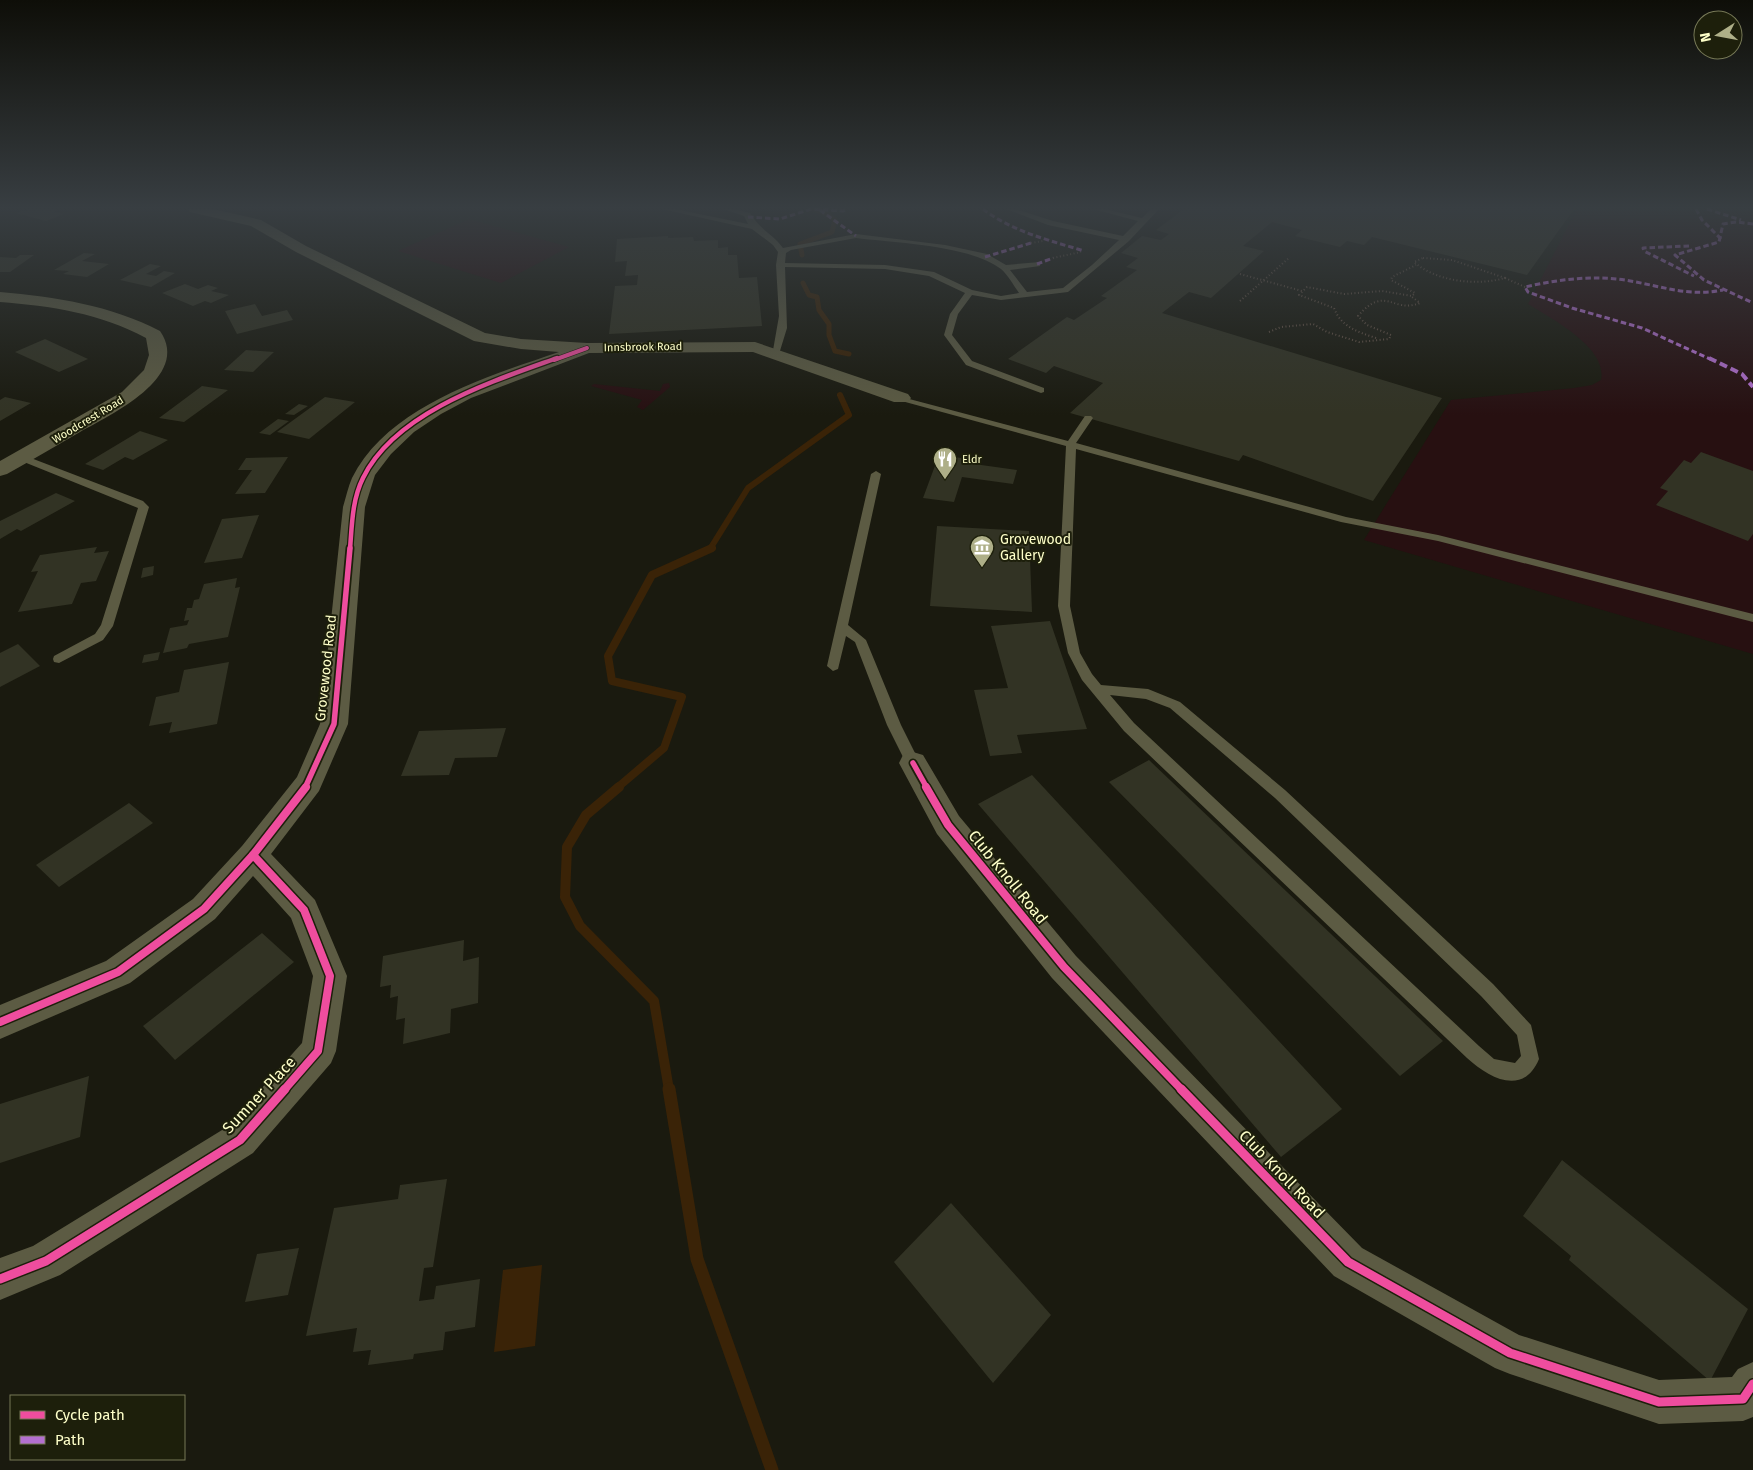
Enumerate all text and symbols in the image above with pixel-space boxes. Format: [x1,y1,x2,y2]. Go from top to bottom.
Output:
north arrow [1693,10,1743,60]
text: N [1696,31,1715,44]
street label: Innsbrook Road [604,340,682,354]
street label: Woodcrest Road [50,394,126,446]
restaurant icon: Eldr [932,446,958,480]
place label: Eldr [962,453,983,466]
place label: Grovewood Gallery [1000,531,1071,564]
museum icon: Grovewood Gallery [969,534,995,568]
street label: Grovewood Road [312,614,340,722]
street label: Club Knoll Road [964,826,1052,928]
street label: Sumner Place [218,1052,300,1138]
street label: Club Knoll Road [1235,1126,1329,1222]
legend [10,1395,185,1460]
text: Cycle path [55,1406,125,1424]
text: Path [55,1431,85,1449]

